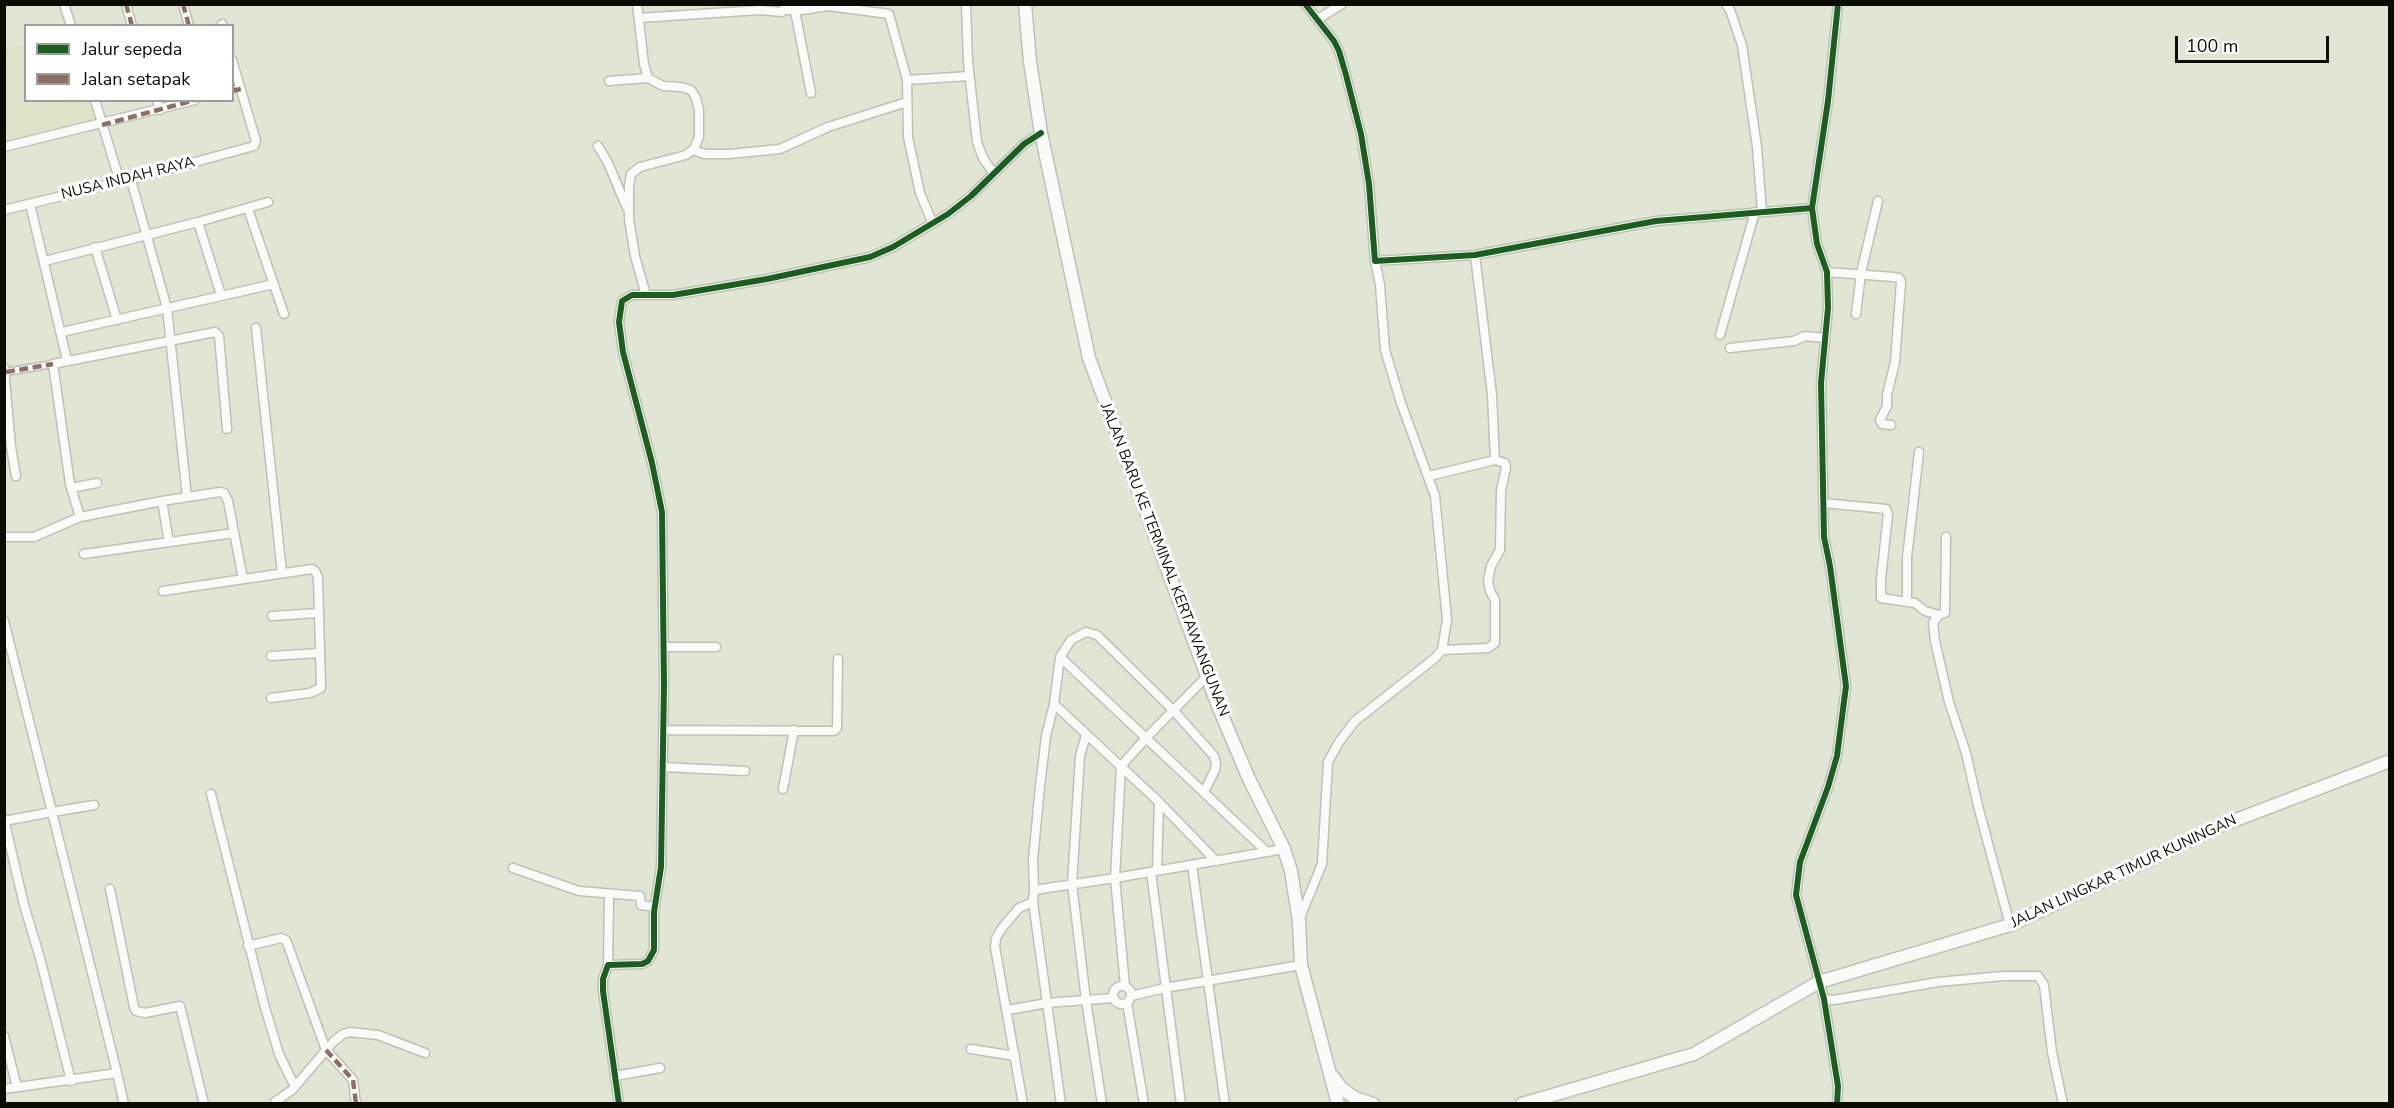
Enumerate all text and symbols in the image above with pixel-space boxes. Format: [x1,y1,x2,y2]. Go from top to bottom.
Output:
legend [24,24,234,102]
scale bar [2178,24,2332,62]
text: 100 m [2186,34,2238,58]
text: Jalur sepeda [82,37,182,61]
text: Jalan setapak [82,67,190,91]
street label: NUSA INDAH RAYA [59,154,197,204]
street label: JALAN BARU KE TERMINAL KERTAWANGUNAN [1096,401,1232,719]
street label: JALAN LINGKAR TIMUR KUNINGAN [2008,812,2240,932]

